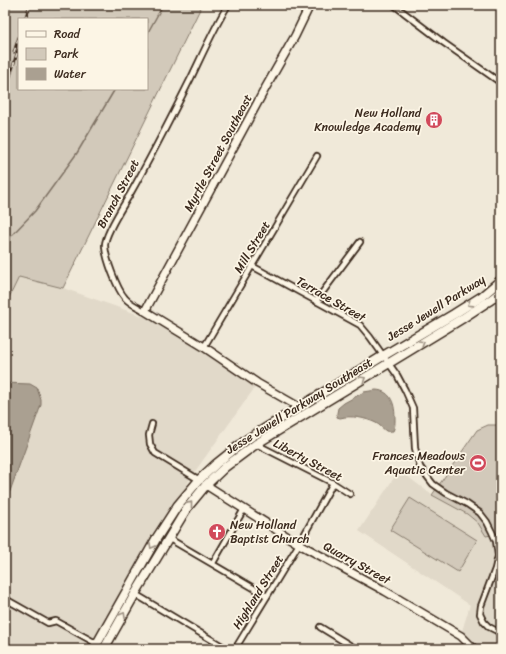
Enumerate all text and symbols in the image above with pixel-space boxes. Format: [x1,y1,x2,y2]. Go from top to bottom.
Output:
legend [18,18,148,90]
text: Road [54,23,81,45]
text: Park [54,43,79,65]
text: Water [54,63,87,85]
street label: Myrtle Street Southeast [178,90,258,216]
place label: New Holland Knowledge Academy [314,102,422,138]
building icon: New Holland Knowledge Academy [424,110,444,130]
street label: Branch Street [91,155,145,233]
street label: Mill Street [228,217,276,277]
street label: Jesse Jewell Parkway [381,268,490,348]
street label: Terrace Street [292,270,371,328]
one-way arrow [467,299,474,307]
one-way arrow [418,341,425,348]
street label: Jesse Jewell Parkway Southeast [220,352,377,461]
one-way arrow [359,377,366,384]
street label: Liberty Street [269,432,347,488]
place label: Frances Meadows Aquatic Center [372,445,466,481]
sports icon: Frances Meadows Aquatic Center [468,453,488,473]
one-way arrow [186,501,193,509]
place label: New Holland Baptist Church [230,514,309,550]
church icon: New Holland Baptist Church [207,522,227,542]
street label: Quarry Street [319,535,396,591]
one-way arrow [150,542,157,549]
street label: Highland Street [226,550,290,634]
one-way arrow [118,612,126,619]

